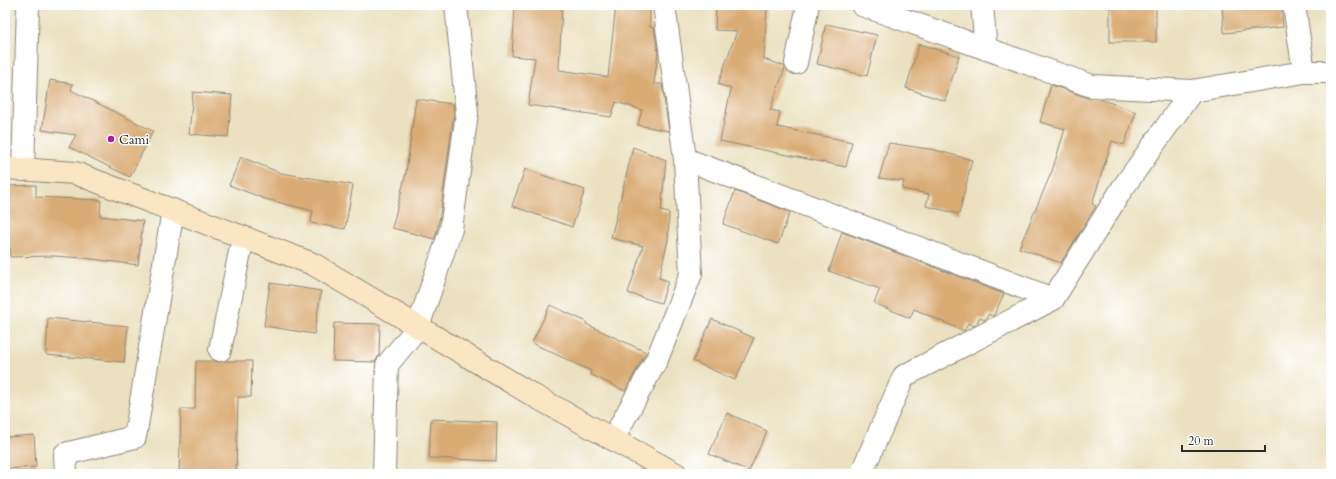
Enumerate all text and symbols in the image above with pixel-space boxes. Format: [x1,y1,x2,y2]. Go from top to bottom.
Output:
place label: Cami [119,131,150,149]
marker: Cami [106,134,116,144]
scale bar [1182,427,1265,453]
text: 20 m [1188,433,1215,449]

